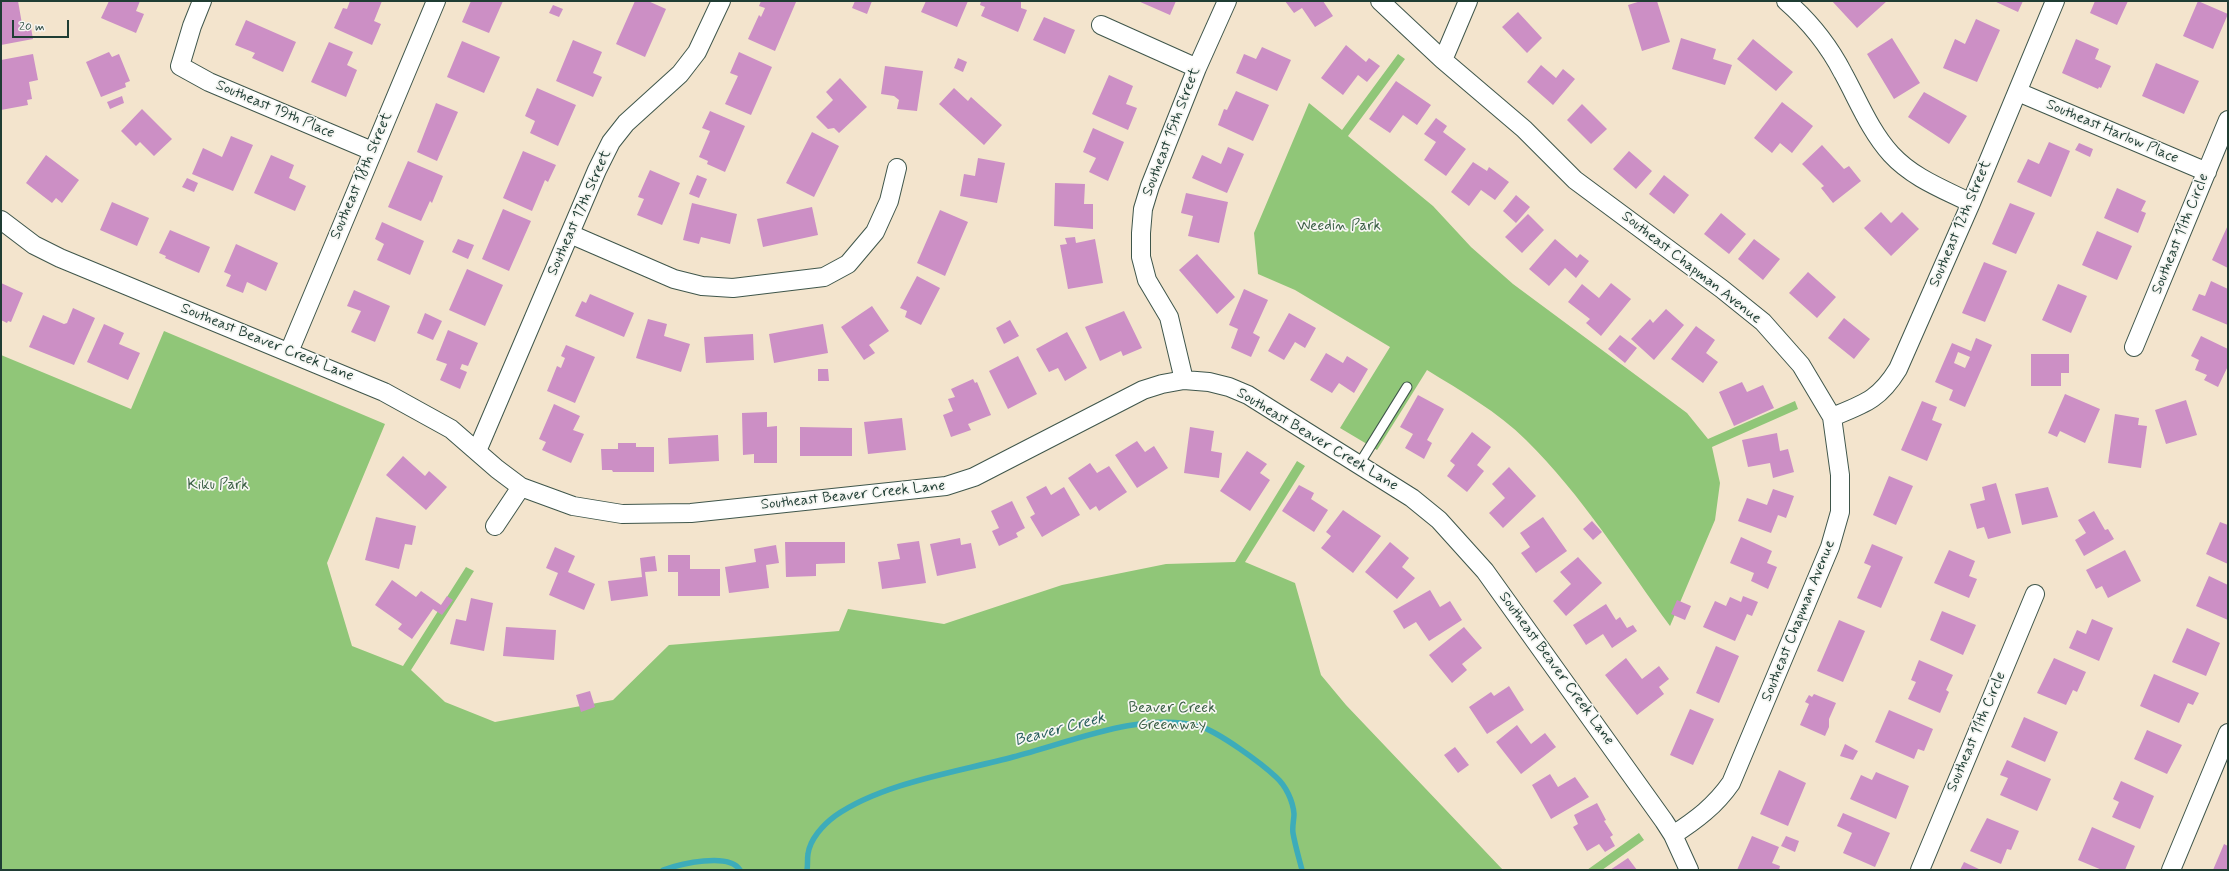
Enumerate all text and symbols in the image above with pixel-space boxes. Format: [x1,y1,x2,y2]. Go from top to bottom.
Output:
scale bar [14,12,71,38]
text: 20 m [19,19,45,35]
street label: Southeast 15th Street [1139,65,1205,199]
street label: Southeast 19th Place [213,77,337,143]
street label: Southeast Harlow Place [2043,96,2181,168]
street label: Southeast 18th Street [327,110,397,242]
street label: Southeast 17th Street [544,147,616,279]
street label: Southeast 12th Street [1926,158,1996,290]
street label: Southeast 11th Circle [2149,171,2213,297]
street label: Southeast Chapman Avenue [1617,208,1765,328]
park label: Weedin Park [1297,218,1381,236]
street label: Southeast Beaver Creek Lane [178,300,356,386]
street label: Southeast Beaver Creek Lane [1233,385,1401,495]
park label: Kiku Park [187,477,249,495]
street label: Southeast Beaver Creek Lane [760,477,946,515]
street label: Southeast Chapman Avenue [1758,538,1840,704]
street label: Southeast Beaver Creek Lane [1494,589,1618,749]
street label: Southeast 11th Circle [1944,669,2010,795]
park label: Beaver Creek Greenway [1128,700,1216,735]
water label: Beaver Creek [1013,709,1107,751]

